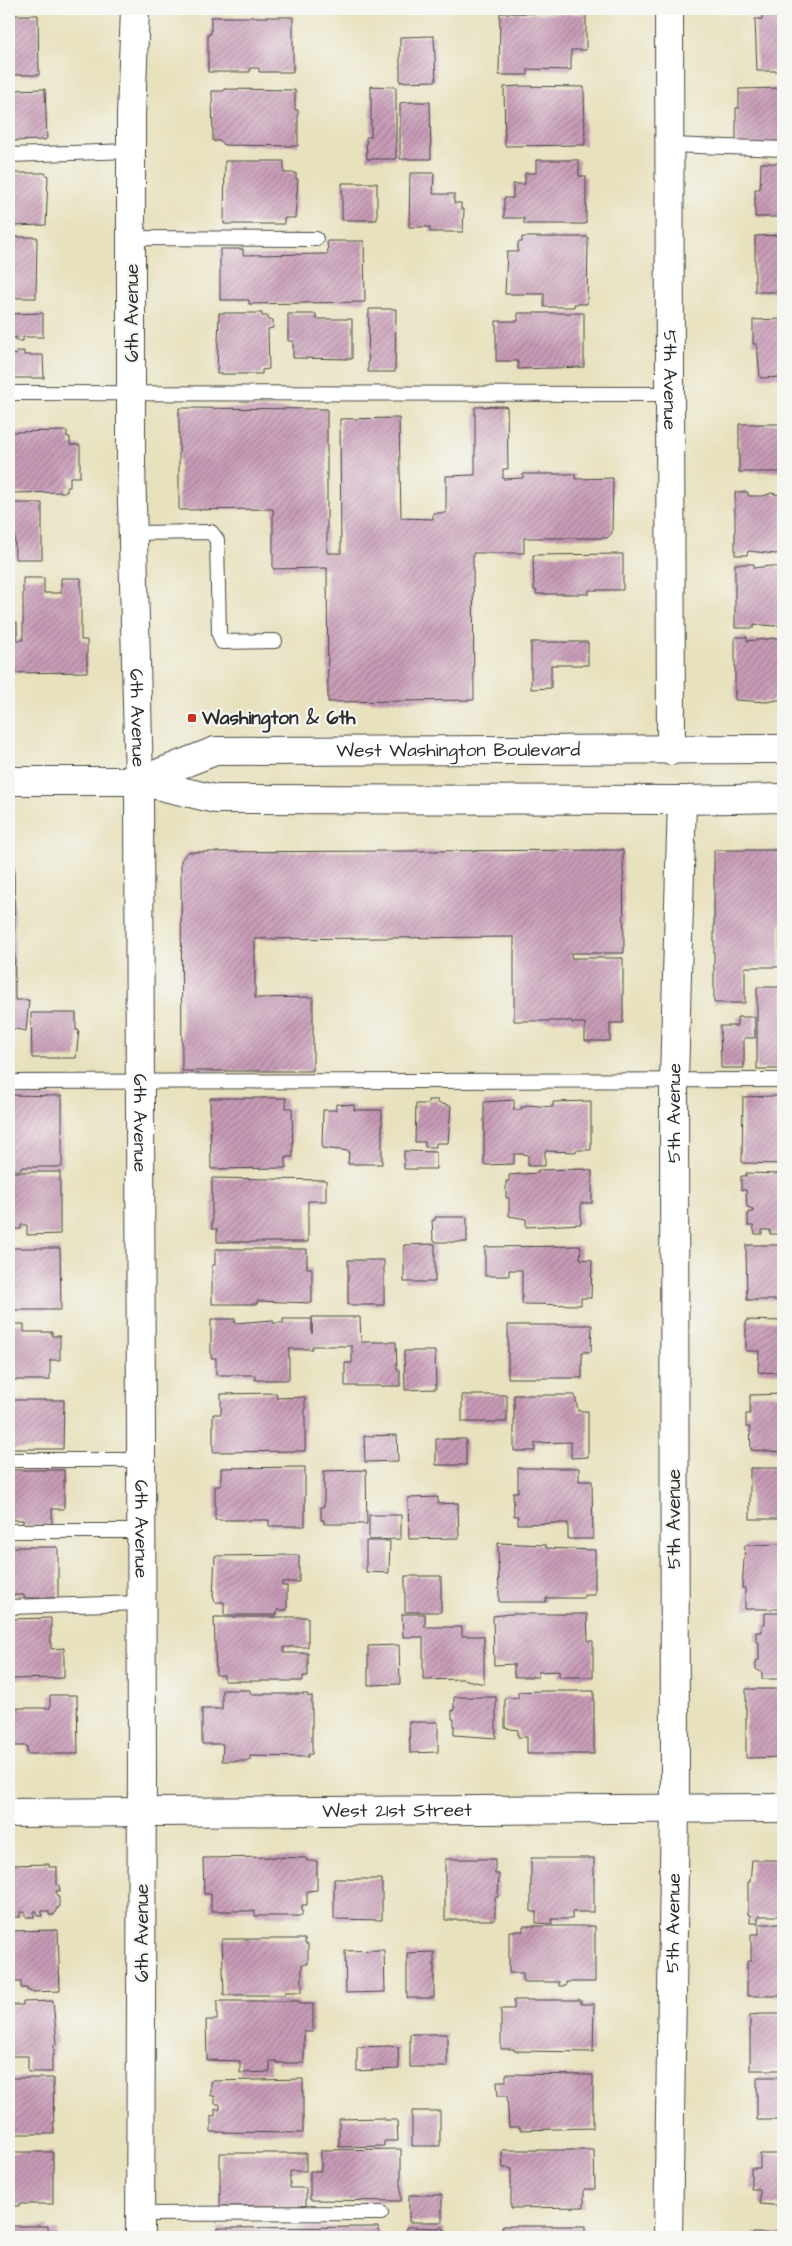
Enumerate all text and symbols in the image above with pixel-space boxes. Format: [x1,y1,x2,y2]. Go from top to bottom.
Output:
street label: 6th Avenue [119,264,146,362]
street label: 5th Avenue [656,330,684,430]
street label: 6th Avenue [123,668,152,767]
place label: Washington & 6th [201,705,356,733]
marker: Washington & 6th [186,712,198,724]
street label: West Washington Boulevard [336,736,581,765]
street label: 5th Avenue [660,1063,688,1163]
street label: 6th Avenue [126,1074,154,1172]
street label: 5th Avenue [661,1469,688,1569]
street label: 6th Avenue [128,1480,155,1578]
street label: West 21st Street [322,1797,472,1824]
street label: 5th Avenue [659,1873,687,1973]
street label: 6th Avenue [129,1884,156,1982]

